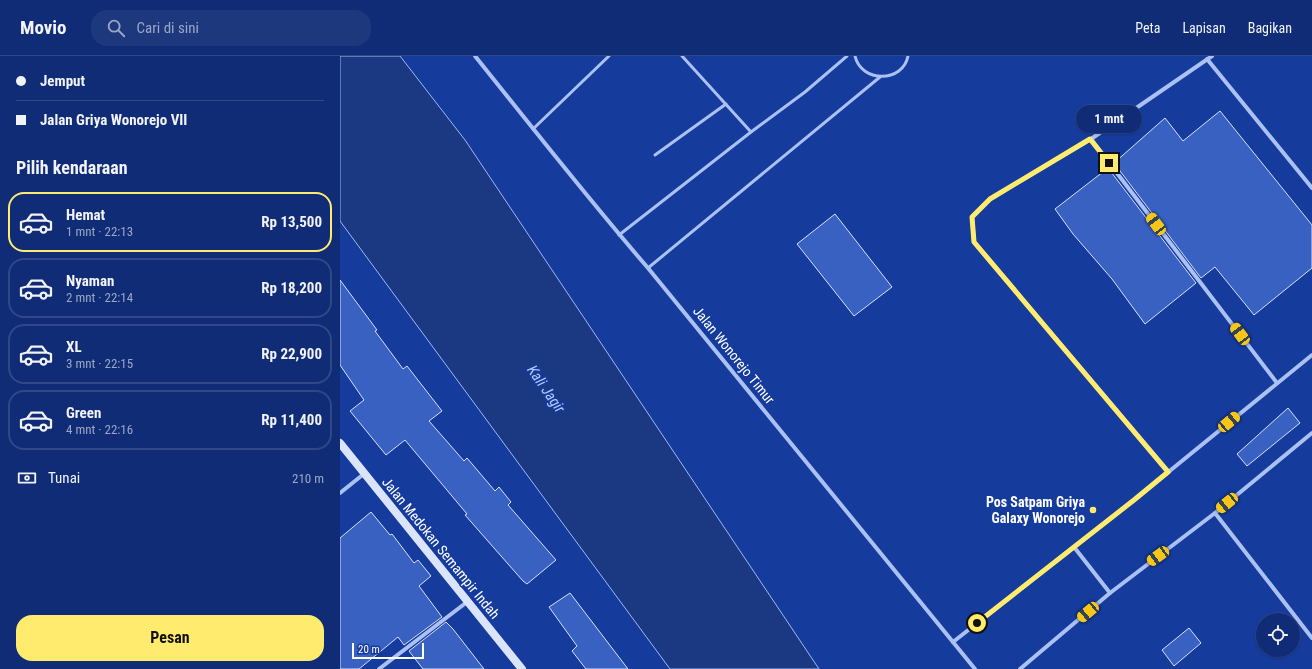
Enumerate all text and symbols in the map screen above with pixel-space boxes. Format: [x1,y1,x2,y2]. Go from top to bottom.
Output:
search box [91,10,371,46]
text: Movio [20,16,67,39]
icon: search [105,17,127,39]
text: Cari di sini [137,19,199,37]
text: Peta [1135,20,1160,36]
text: Lapisan [1182,20,1226,36]
text: Bagikan [1248,20,1292,36]
text: Jemput [40,72,85,90]
callout: 1 mnt [1076,105,1142,133]
text: Jalan Griya Wonorejo VII [40,111,187,129]
text: 1 mnt [1094,111,1124,126]
route end [1100,154,1118,172]
text: Pilih kendaraan [16,157,128,178]
icon: car [18,204,54,240]
text: Hemat [66,206,105,224]
car [1144,211,1168,237]
text: Rp 13,500 [261,213,322,231]
text: 1 mnt · 22:13 [66,224,133,239]
icon: car [18,270,54,306]
text: Nyaman [66,272,114,290]
text: Rp 18,200 [261,279,322,297]
text: 2 mnt · 22:14 [66,290,133,305]
street label: Jalan Wonorejo Timur [690,303,778,407]
car [1228,321,1252,347]
icon: car [18,336,54,372]
text: XL [66,338,82,356]
text: Rp 22,900 [261,345,322,363]
text: 3 mnt · 22:15 [66,356,133,371]
water label: Kali Jagir [523,362,569,417]
icon: car [18,402,54,438]
text: Green [66,404,101,422]
car [1216,410,1242,434]
text: Rp 11,400 [261,411,322,429]
text: 4 mnt · 22:16 [66,422,133,437]
icon: cash [16,467,38,489]
text: Tunai [48,469,80,487]
text: 210 m [292,471,324,486]
street label: Jalan Medokan Semampir Indah [379,474,503,622]
car [1214,491,1240,515]
place label: Pos Satpam Griya Galaxy Wonorejo [986,494,1085,526]
marker: Pos Satpam Griya Galaxy Wonorejo [1088,505,1098,515]
car [1145,544,1171,568]
car [1075,600,1101,624]
map controls [1256,613,1300,657]
button: locate [1256,613,1300,657]
route start [968,614,986,632]
button: Pesan [16,615,324,661]
scale bar [352,641,424,660]
text: 20 m [358,643,380,656]

